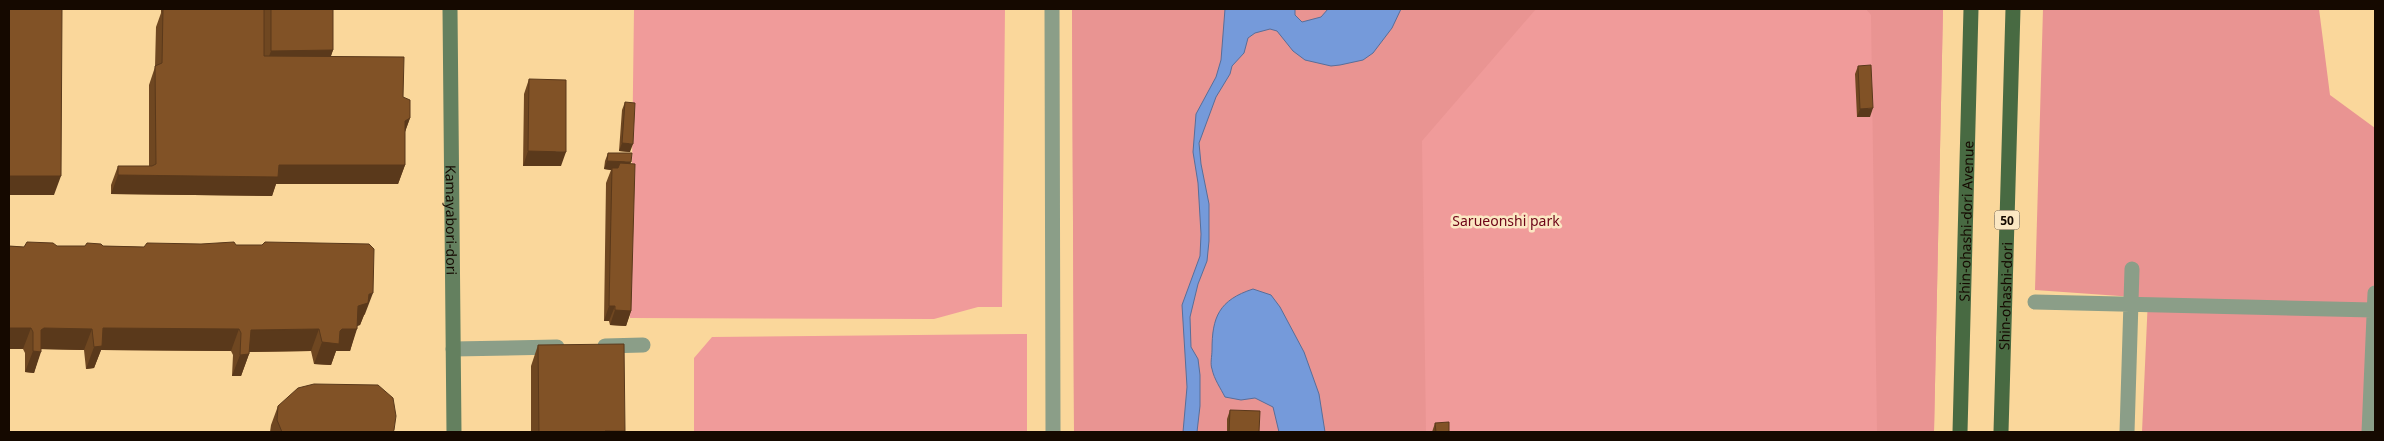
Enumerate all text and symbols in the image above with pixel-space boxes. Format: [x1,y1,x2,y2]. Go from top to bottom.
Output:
street label: Shin-ohashi-dori Avenue [1954,140,1977,302]
street label: Kamayabori-dori [442,165,462,275]
road number: 50 [1994,210,2020,230]
park label: Sarueonshi park [1452,211,1560,230]
street label: Shin-ohashi-dori [1994,242,2016,350]

